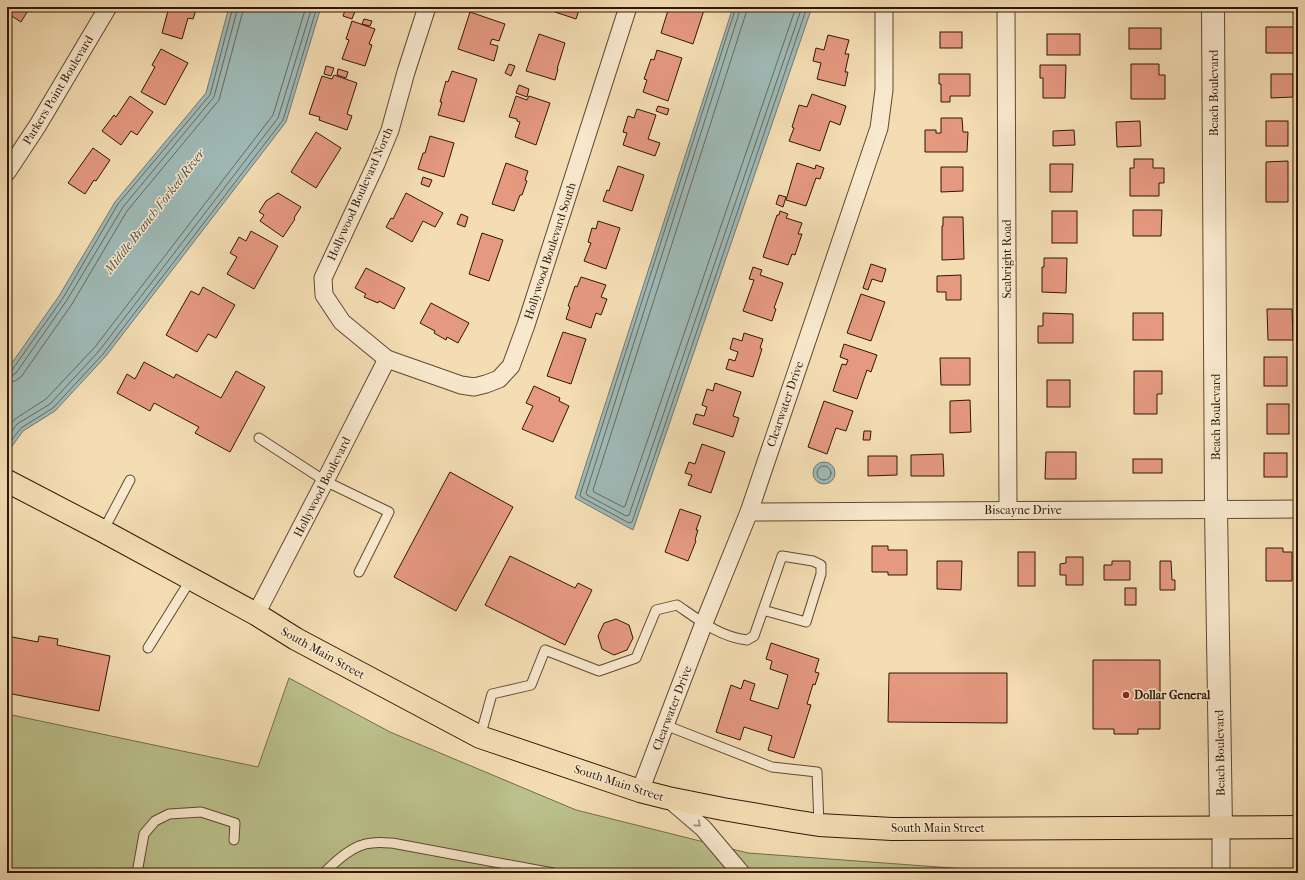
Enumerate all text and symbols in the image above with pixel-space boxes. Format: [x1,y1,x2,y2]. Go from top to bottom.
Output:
street label: Parkers Point Boulevard [20,33,96,147]
street label: Beach Boulevard [1207,49,1221,136]
street label: Hollywood Boulevard North [324,125,396,263]
water label: Middle Branch Forked River [101,145,208,277]
street label: Hollywood Boulevard South [521,181,579,321]
street label: Seabright Road [1000,219,1014,299]
street label: Clearwater Drive [764,359,806,449]
street label: Beach Boulevard [1209,373,1223,460]
street label: Hollywood Boulevard [291,434,354,539]
street label: Biscayne Drive [984,503,1062,517]
street label: South Main Street [279,624,368,682]
street label: Clearwater Drive [649,664,695,752]
place label: Dollar General [1134,688,1211,702]
marker: Dollar General [1121,690,1131,700]
street label: Beach Boulevard [1212,709,1228,796]
street label: South Main Street [572,762,666,804]
one-way arrow [693,819,700,826]
street label: South Main Street [891,821,986,835]

